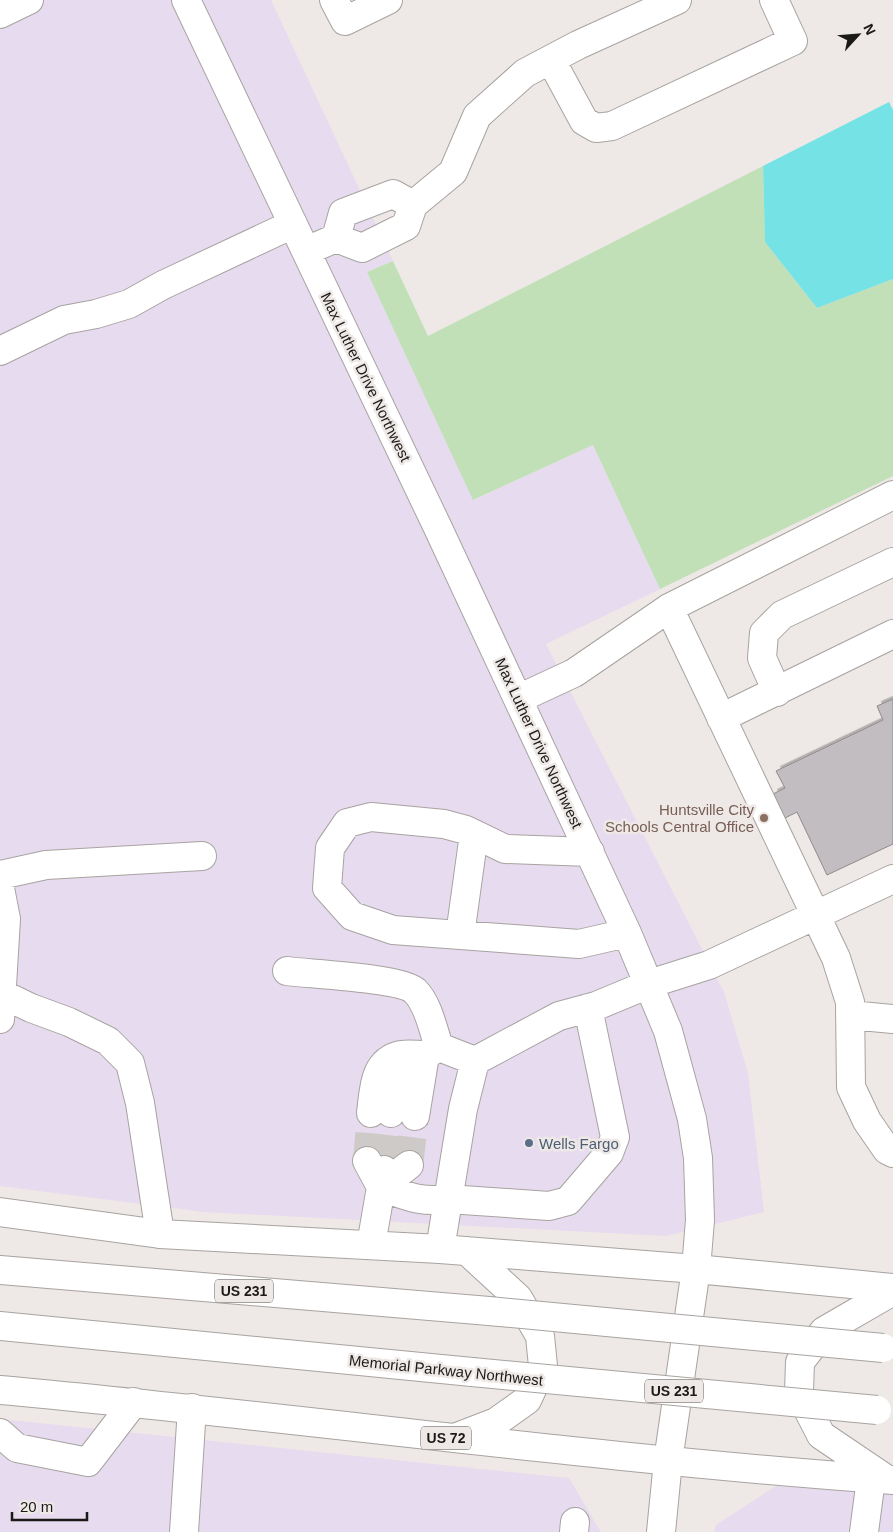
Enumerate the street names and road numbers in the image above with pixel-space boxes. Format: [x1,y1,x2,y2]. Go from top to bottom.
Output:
street label: Max Luther Drive Northwest [318,290,415,465]
street label: Max Luther Drive Northwest [492,655,586,832]
road number: US 231 [215,1280,273,1302]
street label: Memorial Parkway Northwest [348,1351,545,1389]
road number: US 231 [645,1380,703,1402]
road number: US 72 [421,1426,471,1450]

